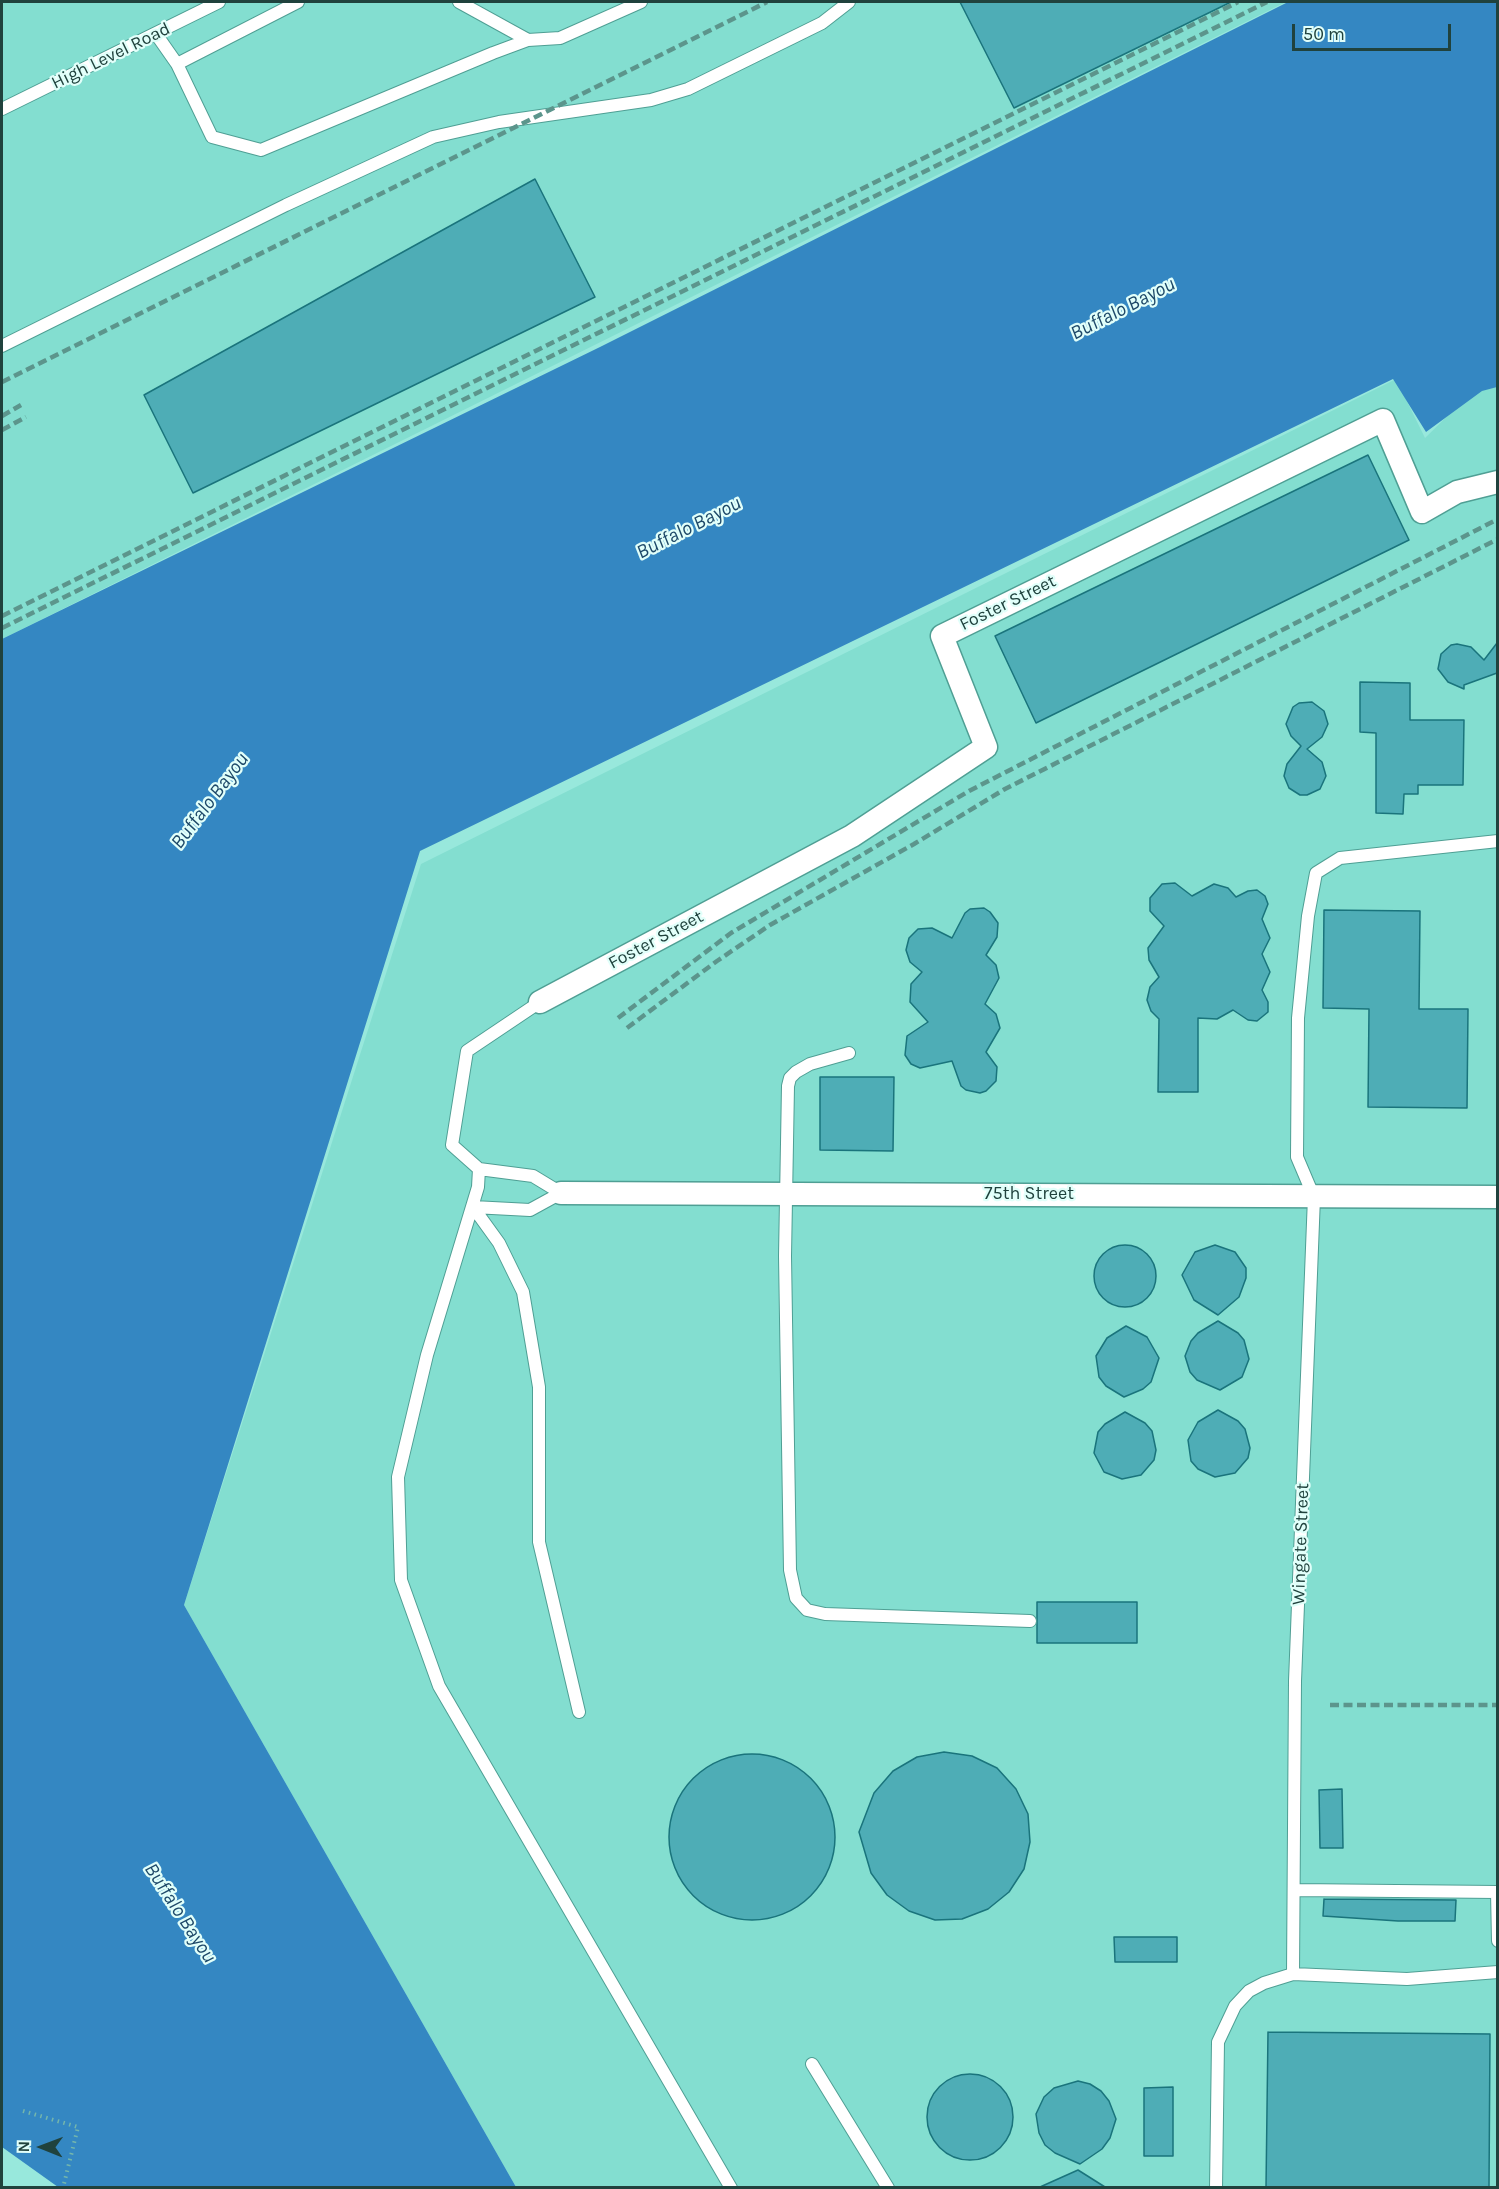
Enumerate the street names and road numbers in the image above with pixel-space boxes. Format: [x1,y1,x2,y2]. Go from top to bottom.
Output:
street label: High Level Road [48,18,174,94]
street label: Foster Street [956,570,1060,636]
street label: Foster Street [605,906,707,974]
street label: 75th Street [984,1183,1074,1205]
street label: Wingate Street [1288,1483,1314,1605]

